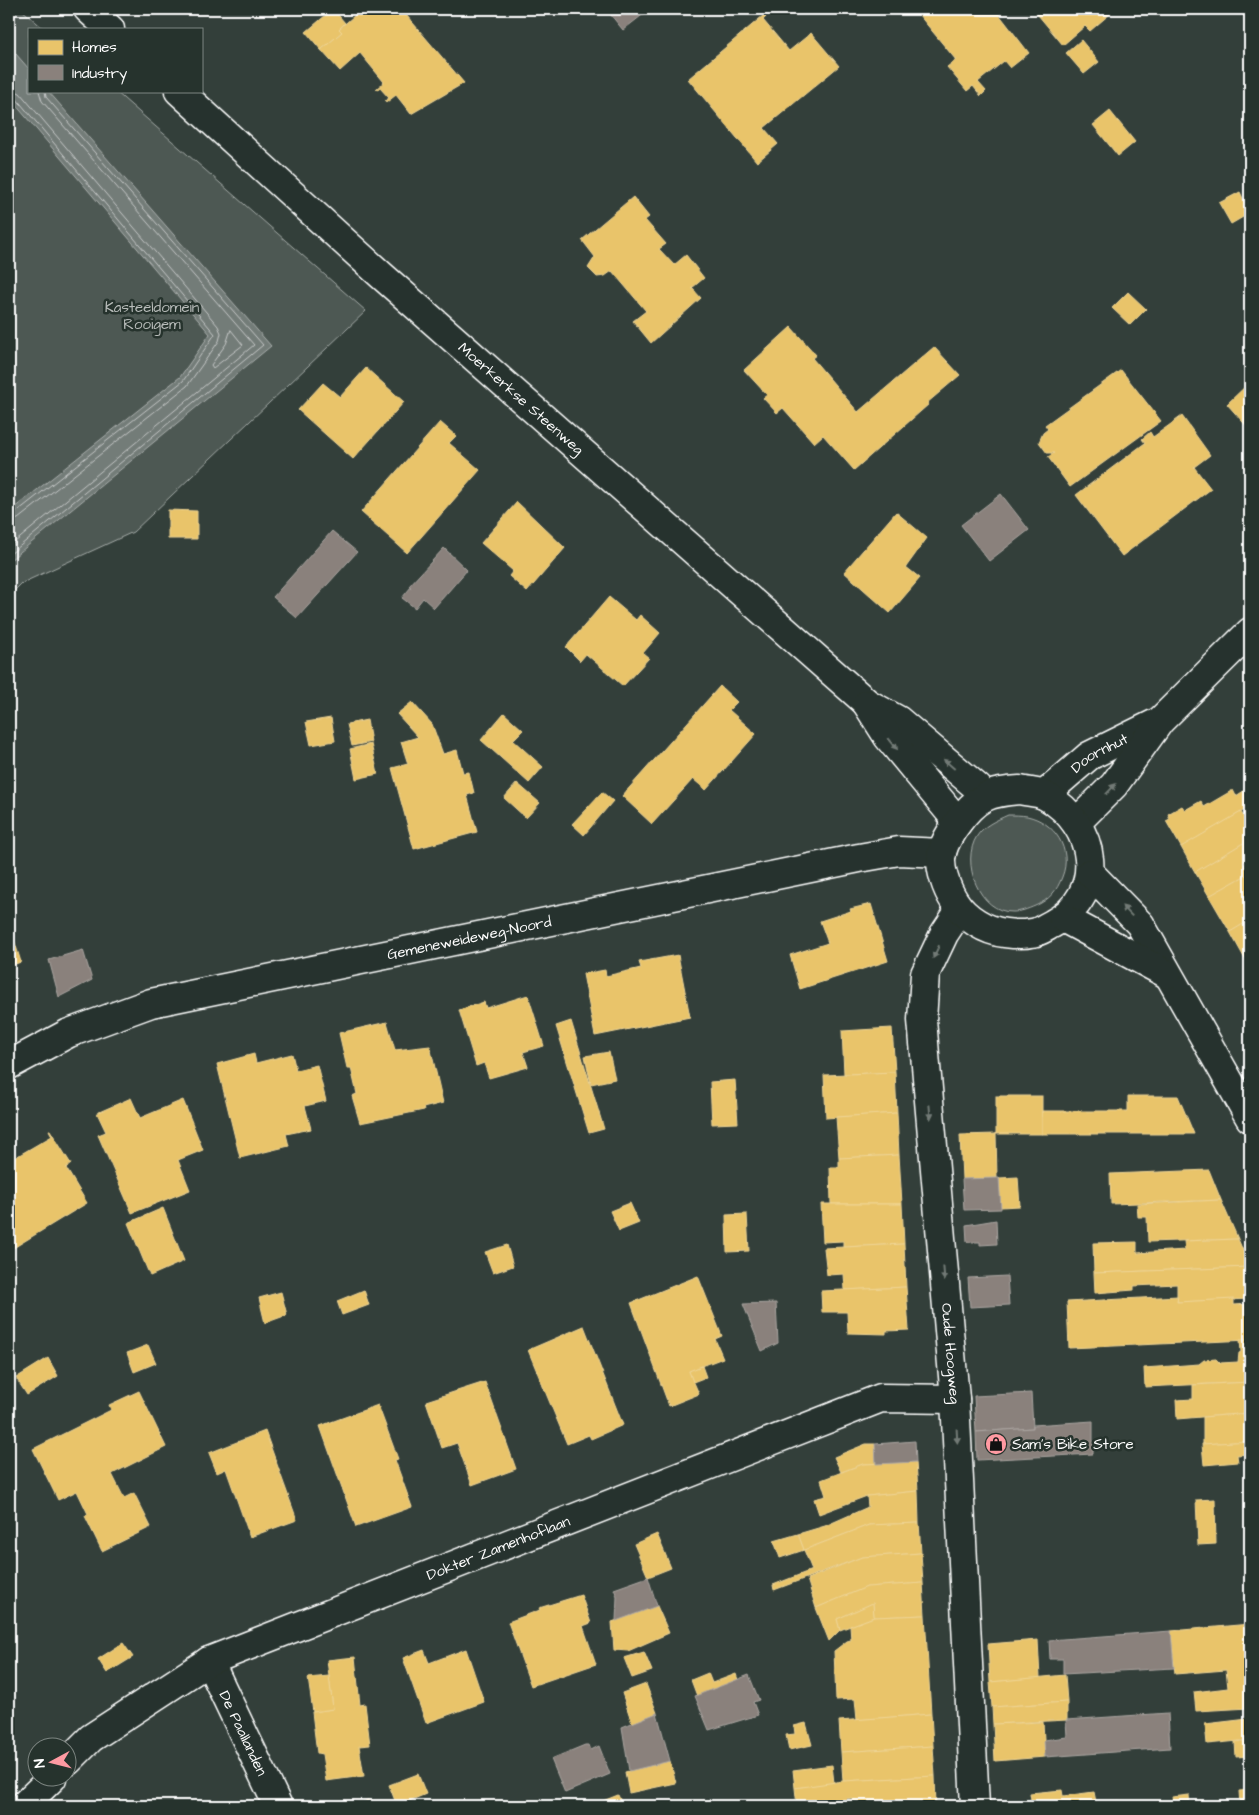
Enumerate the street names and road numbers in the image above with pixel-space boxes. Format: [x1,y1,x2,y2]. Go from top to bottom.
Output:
street label: Moerkerkse Steenweg [453,338,588,461]
street label: Doornhut [1066,728,1132,778]
street label: Gemeneweideweg-Noord [385,911,554,965]
street label: Oude Hoogweg [936,1302,965,1405]
street label: Dokter Zamenhoflaan [424,1511,574,1586]
street label: De Paallanden [214,1687,272,1780]

